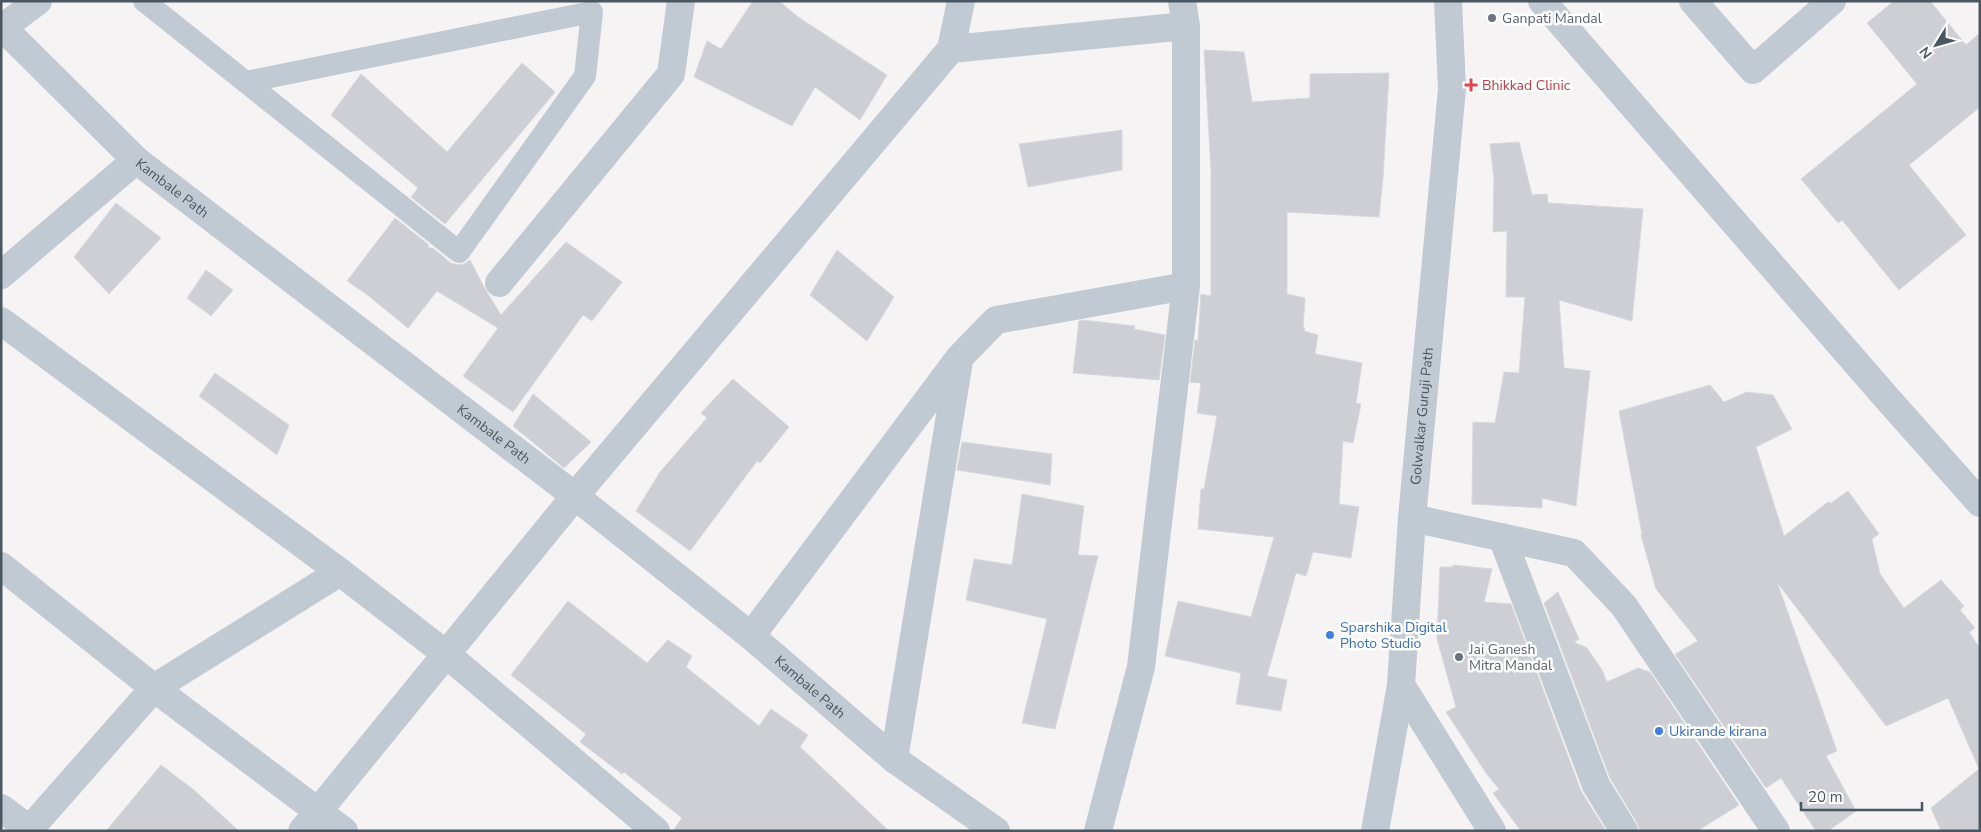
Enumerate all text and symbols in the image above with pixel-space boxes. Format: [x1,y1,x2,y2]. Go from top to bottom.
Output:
place label: Ganpati Mandal [1502,9,1603,28]
marker: Ganpati Mandal [1486,12,1498,24]
north arrow [1911,20,1961,70]
text: N [1915,43,1937,62]
place label: Bhikkad Clinic [1482,76,1571,95]
marker: Bhikkad Clinic [1464,78,1478,92]
street label: Kambale Path [131,154,213,222]
street label: Golwalkar Guruji Path [1406,347,1438,486]
street label: Kambale Path [453,400,534,469]
place label: Sparshika Digital Photo Studio [1340,618,1447,653]
marker: Sparshika Digital Photo Studio [1324,629,1336,641]
place label: Jai Ganesh Mitra Mandal [1468,640,1553,675]
street label: Kambale Path [770,651,849,723]
marker: Jai Ganesh Mitra Mandal [1453,651,1465,663]
place label: Ukirande kirana [1669,722,1767,741]
marker: Ukirande kirana [1653,725,1665,737]
scale bar [1801,780,1922,812]
text: 20 m [1808,787,1843,807]

